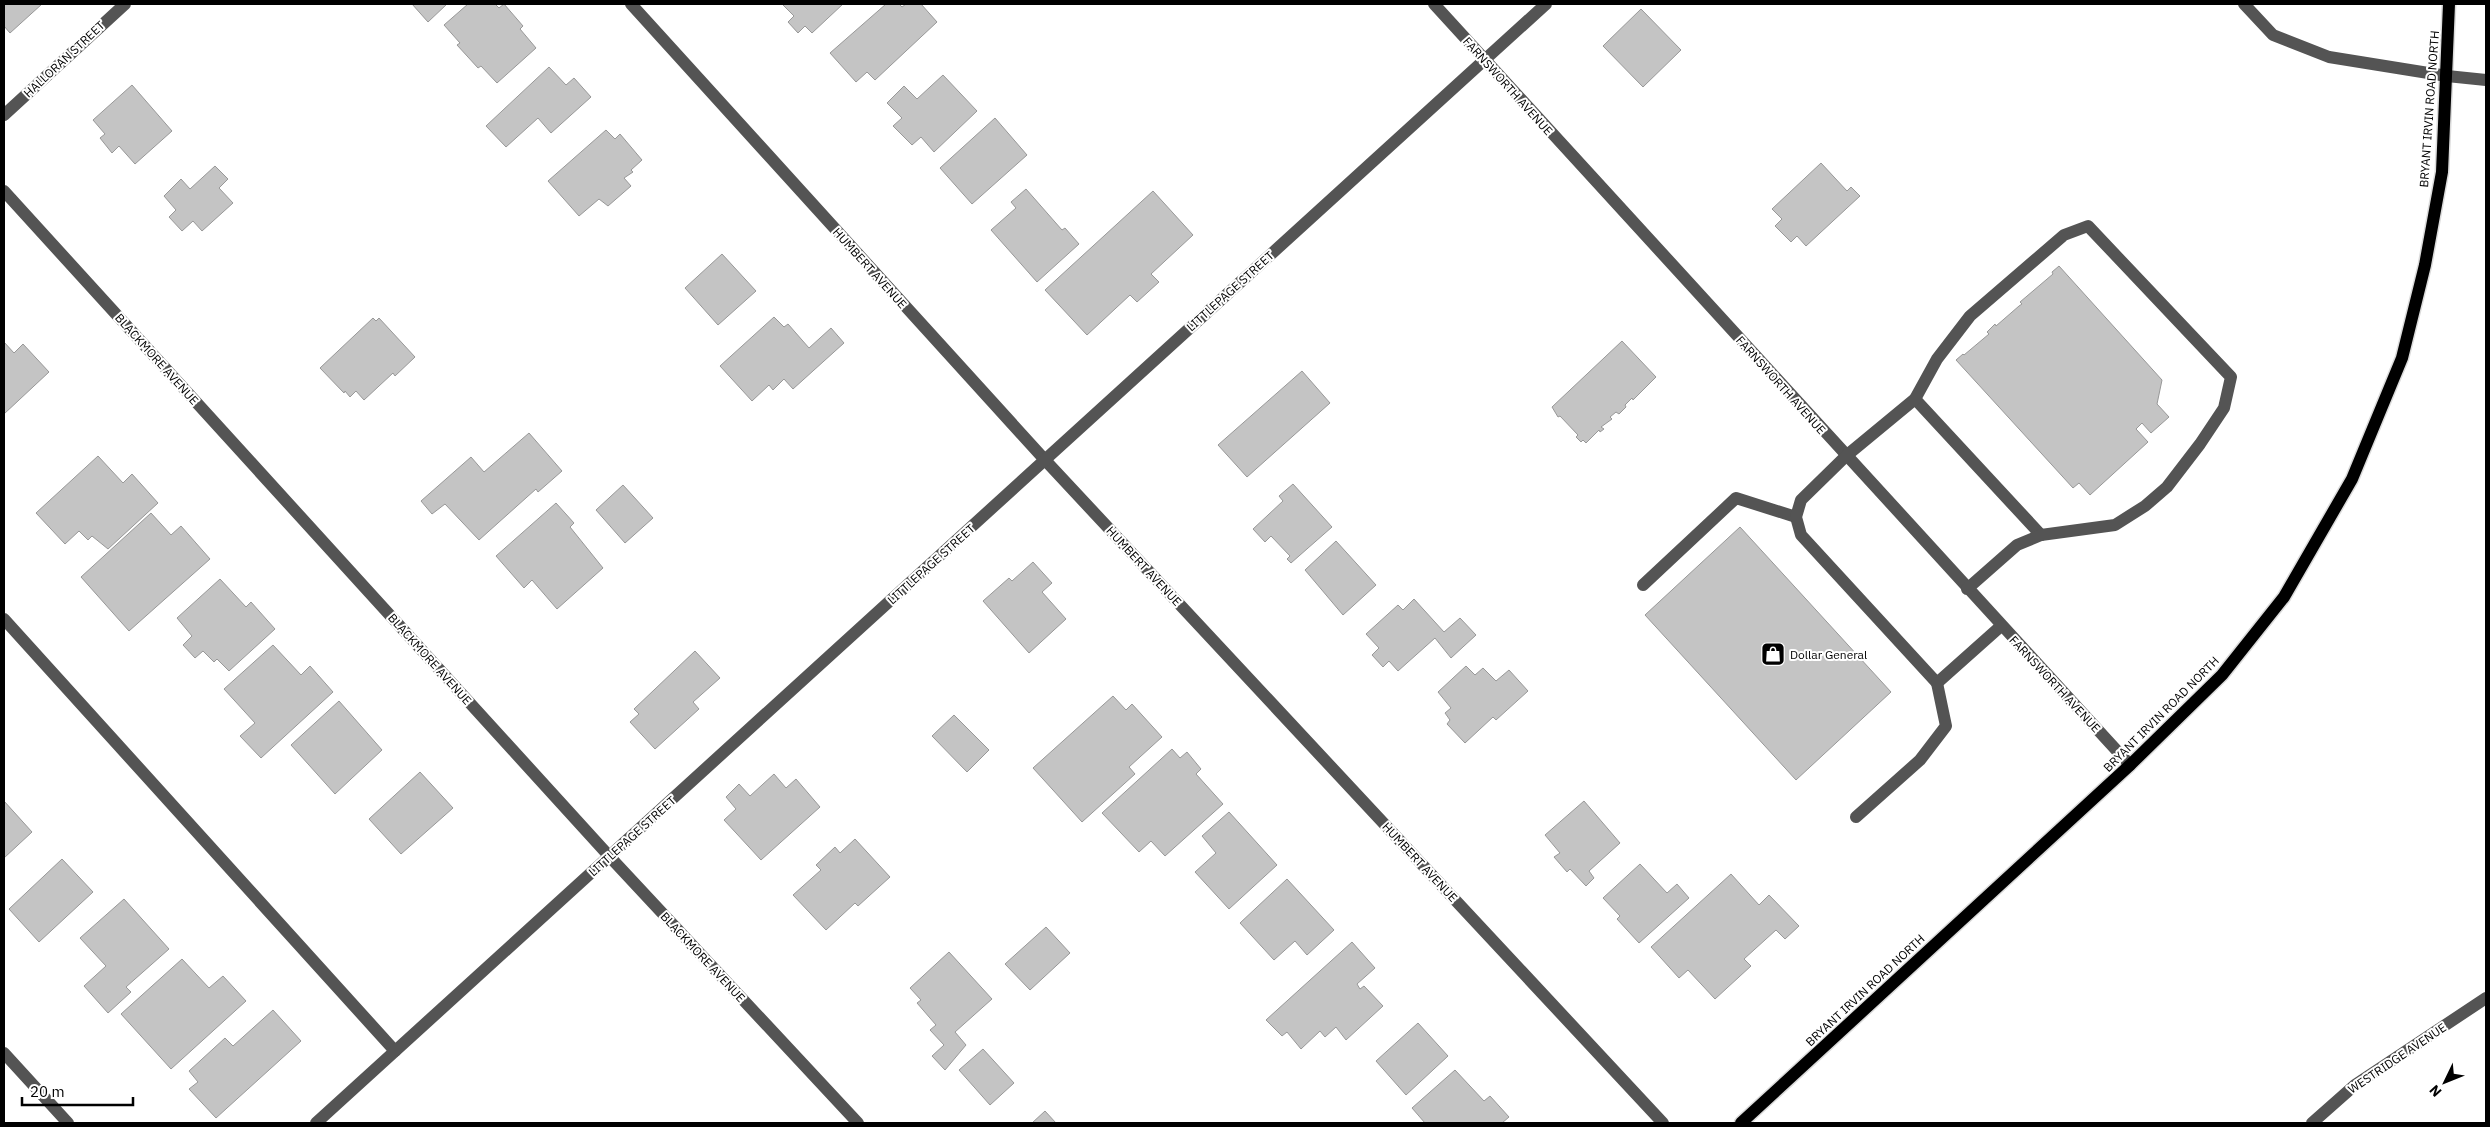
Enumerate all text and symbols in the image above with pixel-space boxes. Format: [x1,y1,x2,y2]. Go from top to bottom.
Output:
street label: HALLORAN STREET [20,18,108,100]
street label: BRYANT IRVIN ROAD NORTH [2416,30,2442,188]
street label: FARNSWORTH AVENUE [1460,34,1556,138]
street label: HUMBERT AVENUE [830,225,910,311]
street label: LITTLEPAGE STREET [1183,248,1277,334]
street label: BLACKMORE AVENUE [112,310,202,408]
street label: FARNSWORTH AVENUE [1733,333,1829,437]
street label: LITTLEPAGE STREET [884,521,978,607]
street label: HUMBERT AVENUE [1103,523,1185,609]
street label: BLACKMORE AVENUE [385,610,475,708]
street label: FARNSWORTH AVENUE [2006,632,2104,736]
shop icon: Dollar General [1760,641,1786,667]
place label: Dollar General [1790,647,1867,662]
street label: BRYANT IRVIN ROAD NORTH [2100,653,2222,775]
street label: LITTLEPAGE STREET [585,793,679,879]
street label: HUMBERT AVENUE [1379,819,1461,905]
street label: BLACKMORE AVENUE [657,909,749,1005]
street label: BRYANT IRVIN ROAD NORTH [1802,931,1928,1049]
street label: WESTRIDGE AVENUE [2345,1020,2449,1096]
north arrow [2420,1057,2470,1107]
scale bar [22,1074,134,1106]
text: 20 m [30,1082,65,1101]

